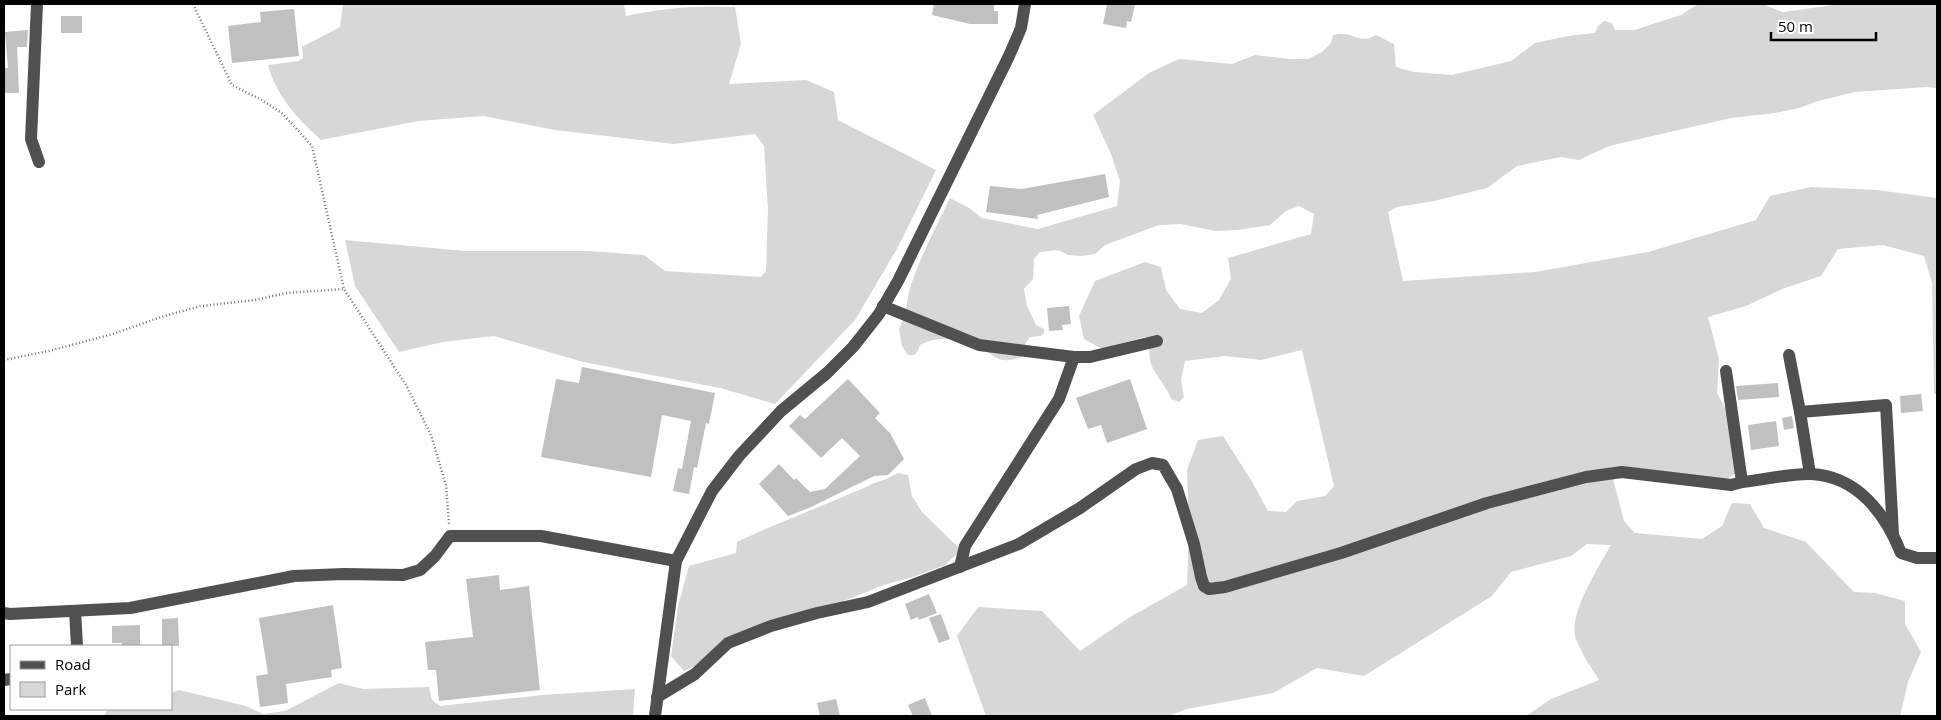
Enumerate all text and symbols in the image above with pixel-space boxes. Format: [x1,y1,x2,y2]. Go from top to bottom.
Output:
scale bar [1771,10,1876,42]
text: 50 m [1778,16,1813,36]
legend [10,645,172,710]
text: Road [55,654,91,674]
text: Park [55,679,86,699]

